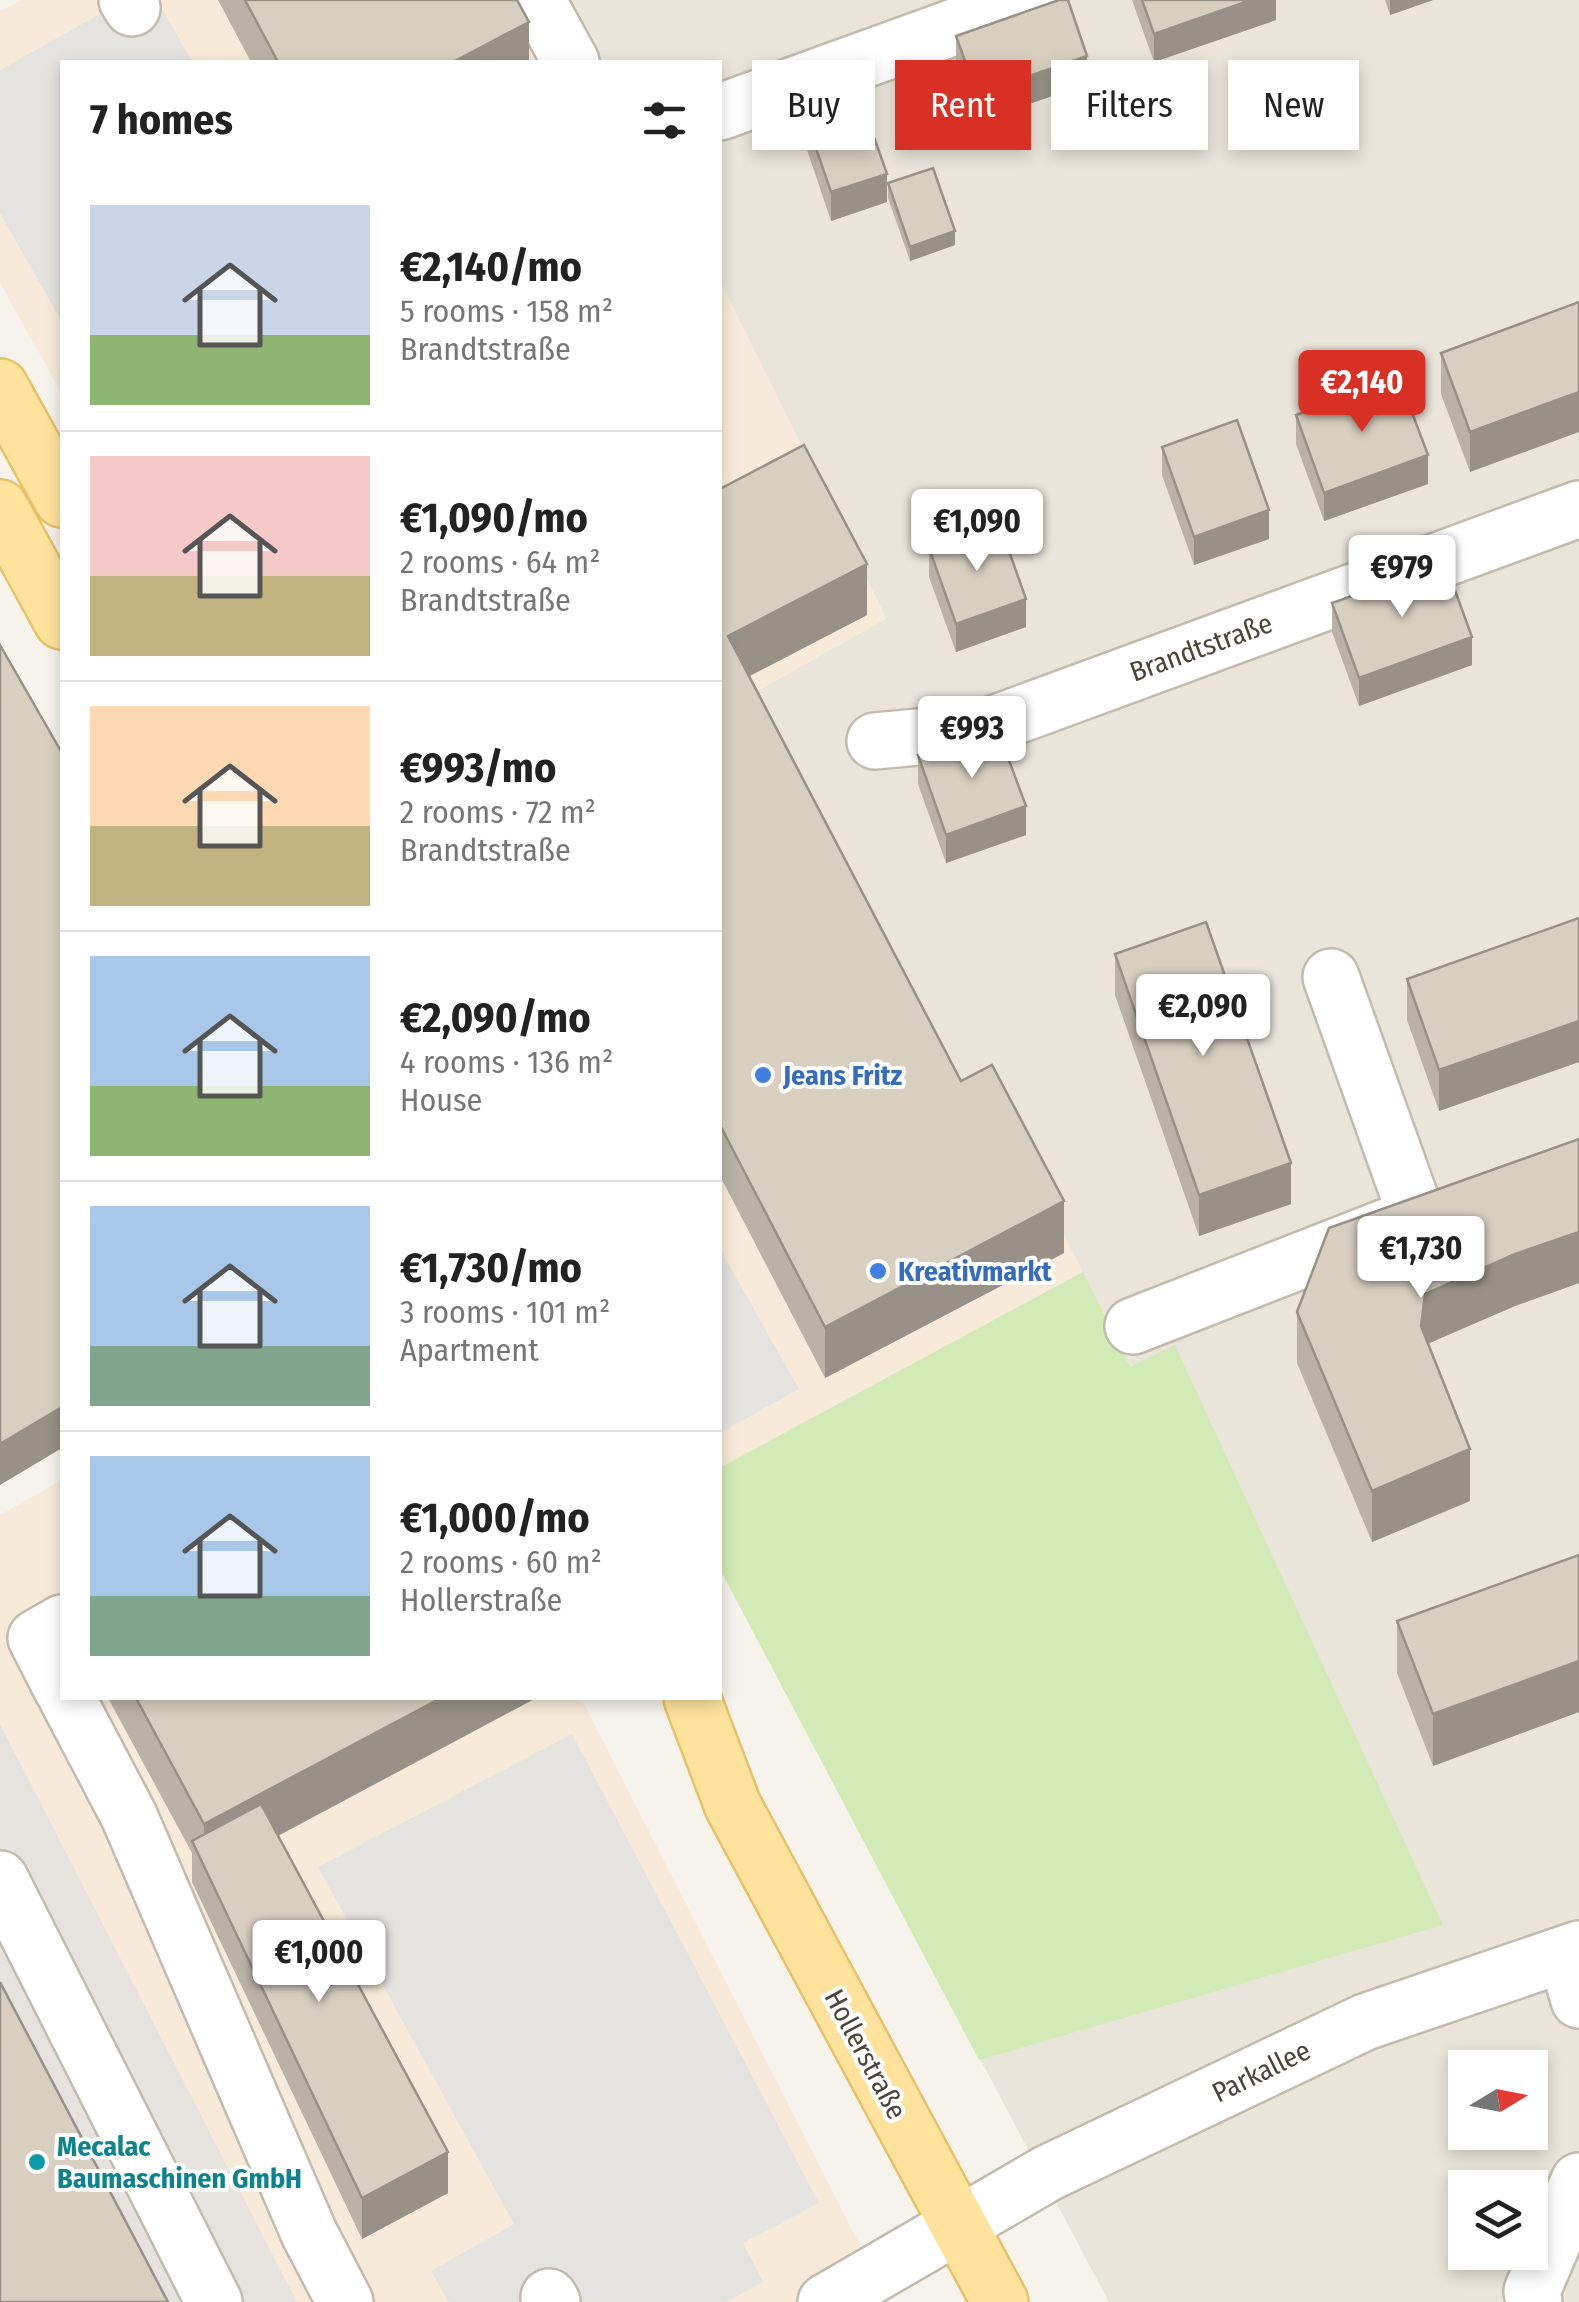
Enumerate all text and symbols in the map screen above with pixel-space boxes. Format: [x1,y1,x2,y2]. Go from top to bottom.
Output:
chip: Buy [752,60,875,150]
chip: Rent [895,60,1031,150]
chip: Filters [1051,60,1208,150]
chip: New [1228,60,1359,150]
icon: filters [637,93,692,148]
text: 7 homes [90,95,233,145]
text: €2,140/mo [400,242,582,292]
icon: home [170,245,290,365]
text: 5 rooms · 158 m² [400,292,613,330]
text: Brandtstraße [400,330,571,368]
pin: €2,140 [1281,350,1443,435]
text: €2,140 [1320,363,1404,401]
pin: €1,090 [896,489,1058,574]
text: €1,090/mo [400,493,588,543]
icon: home [170,496,290,616]
text: €1,090 [933,502,1021,540]
pin: €979 [1343,535,1461,620]
text: 2 rooms · 64 m² [400,543,601,581]
text: €979 [1371,548,1433,586]
text: Brandtstraße [400,581,571,619]
street label: Brandtstraße [1125,606,1277,689]
pin: €993 [913,696,1031,781]
text: €993 [940,709,1004,747]
text: €993/mo [400,743,556,793]
icon: home [170,746,290,866]
text: 2 rooms · 72 m² [400,793,596,831]
text: Brandtstraße [400,831,571,869]
pin: €2,090 [1122,974,1284,1059]
text: €2,090 [1158,987,1248,1025]
text: €2,090/mo [400,993,591,1043]
icon: home [170,996,290,1116]
text: 4 rooms · 136 m² [400,1043,613,1081]
place label: Jeans Fritz [782,1059,902,1092]
marker: Jeans Fritz [752,1064,774,1086]
text: House [400,1081,482,1119]
pin: €1,730 [1340,1216,1502,1301]
text: €1,730 [1379,1229,1463,1267]
text: €1,730/mo [400,1243,582,1293]
icon: home [170,1246,290,1366]
place label: Kreativmarkt [898,1255,1053,1288]
marker: Kreativmarkt [867,1260,889,1282]
text: 3 rooms · 101 m² [400,1293,610,1331]
text: Apartment [400,1331,539,1369]
text: €1,000/mo [400,1493,590,1543]
icon: home [170,1496,290,1616]
text: 2 rooms · 60 m² [400,1543,602,1581]
text: Hollerstraße [400,1581,562,1619]
pin: €1,000 [238,1920,400,2005]
text: €1,000 [275,1933,363,1971]
street label: Hollerstraße [818,1984,913,2125]
street label: Parkallee [1207,2034,1316,2109]
north arrow [1448,2050,1548,2150]
map controls [1448,2050,1548,2270]
place label: Mecalac Baumaschinen GmbH [57,2130,302,2195]
marker: Mecalac Baumaschinen GmbH [26,2151,48,2173]
button: layers [1448,2170,1548,2270]

